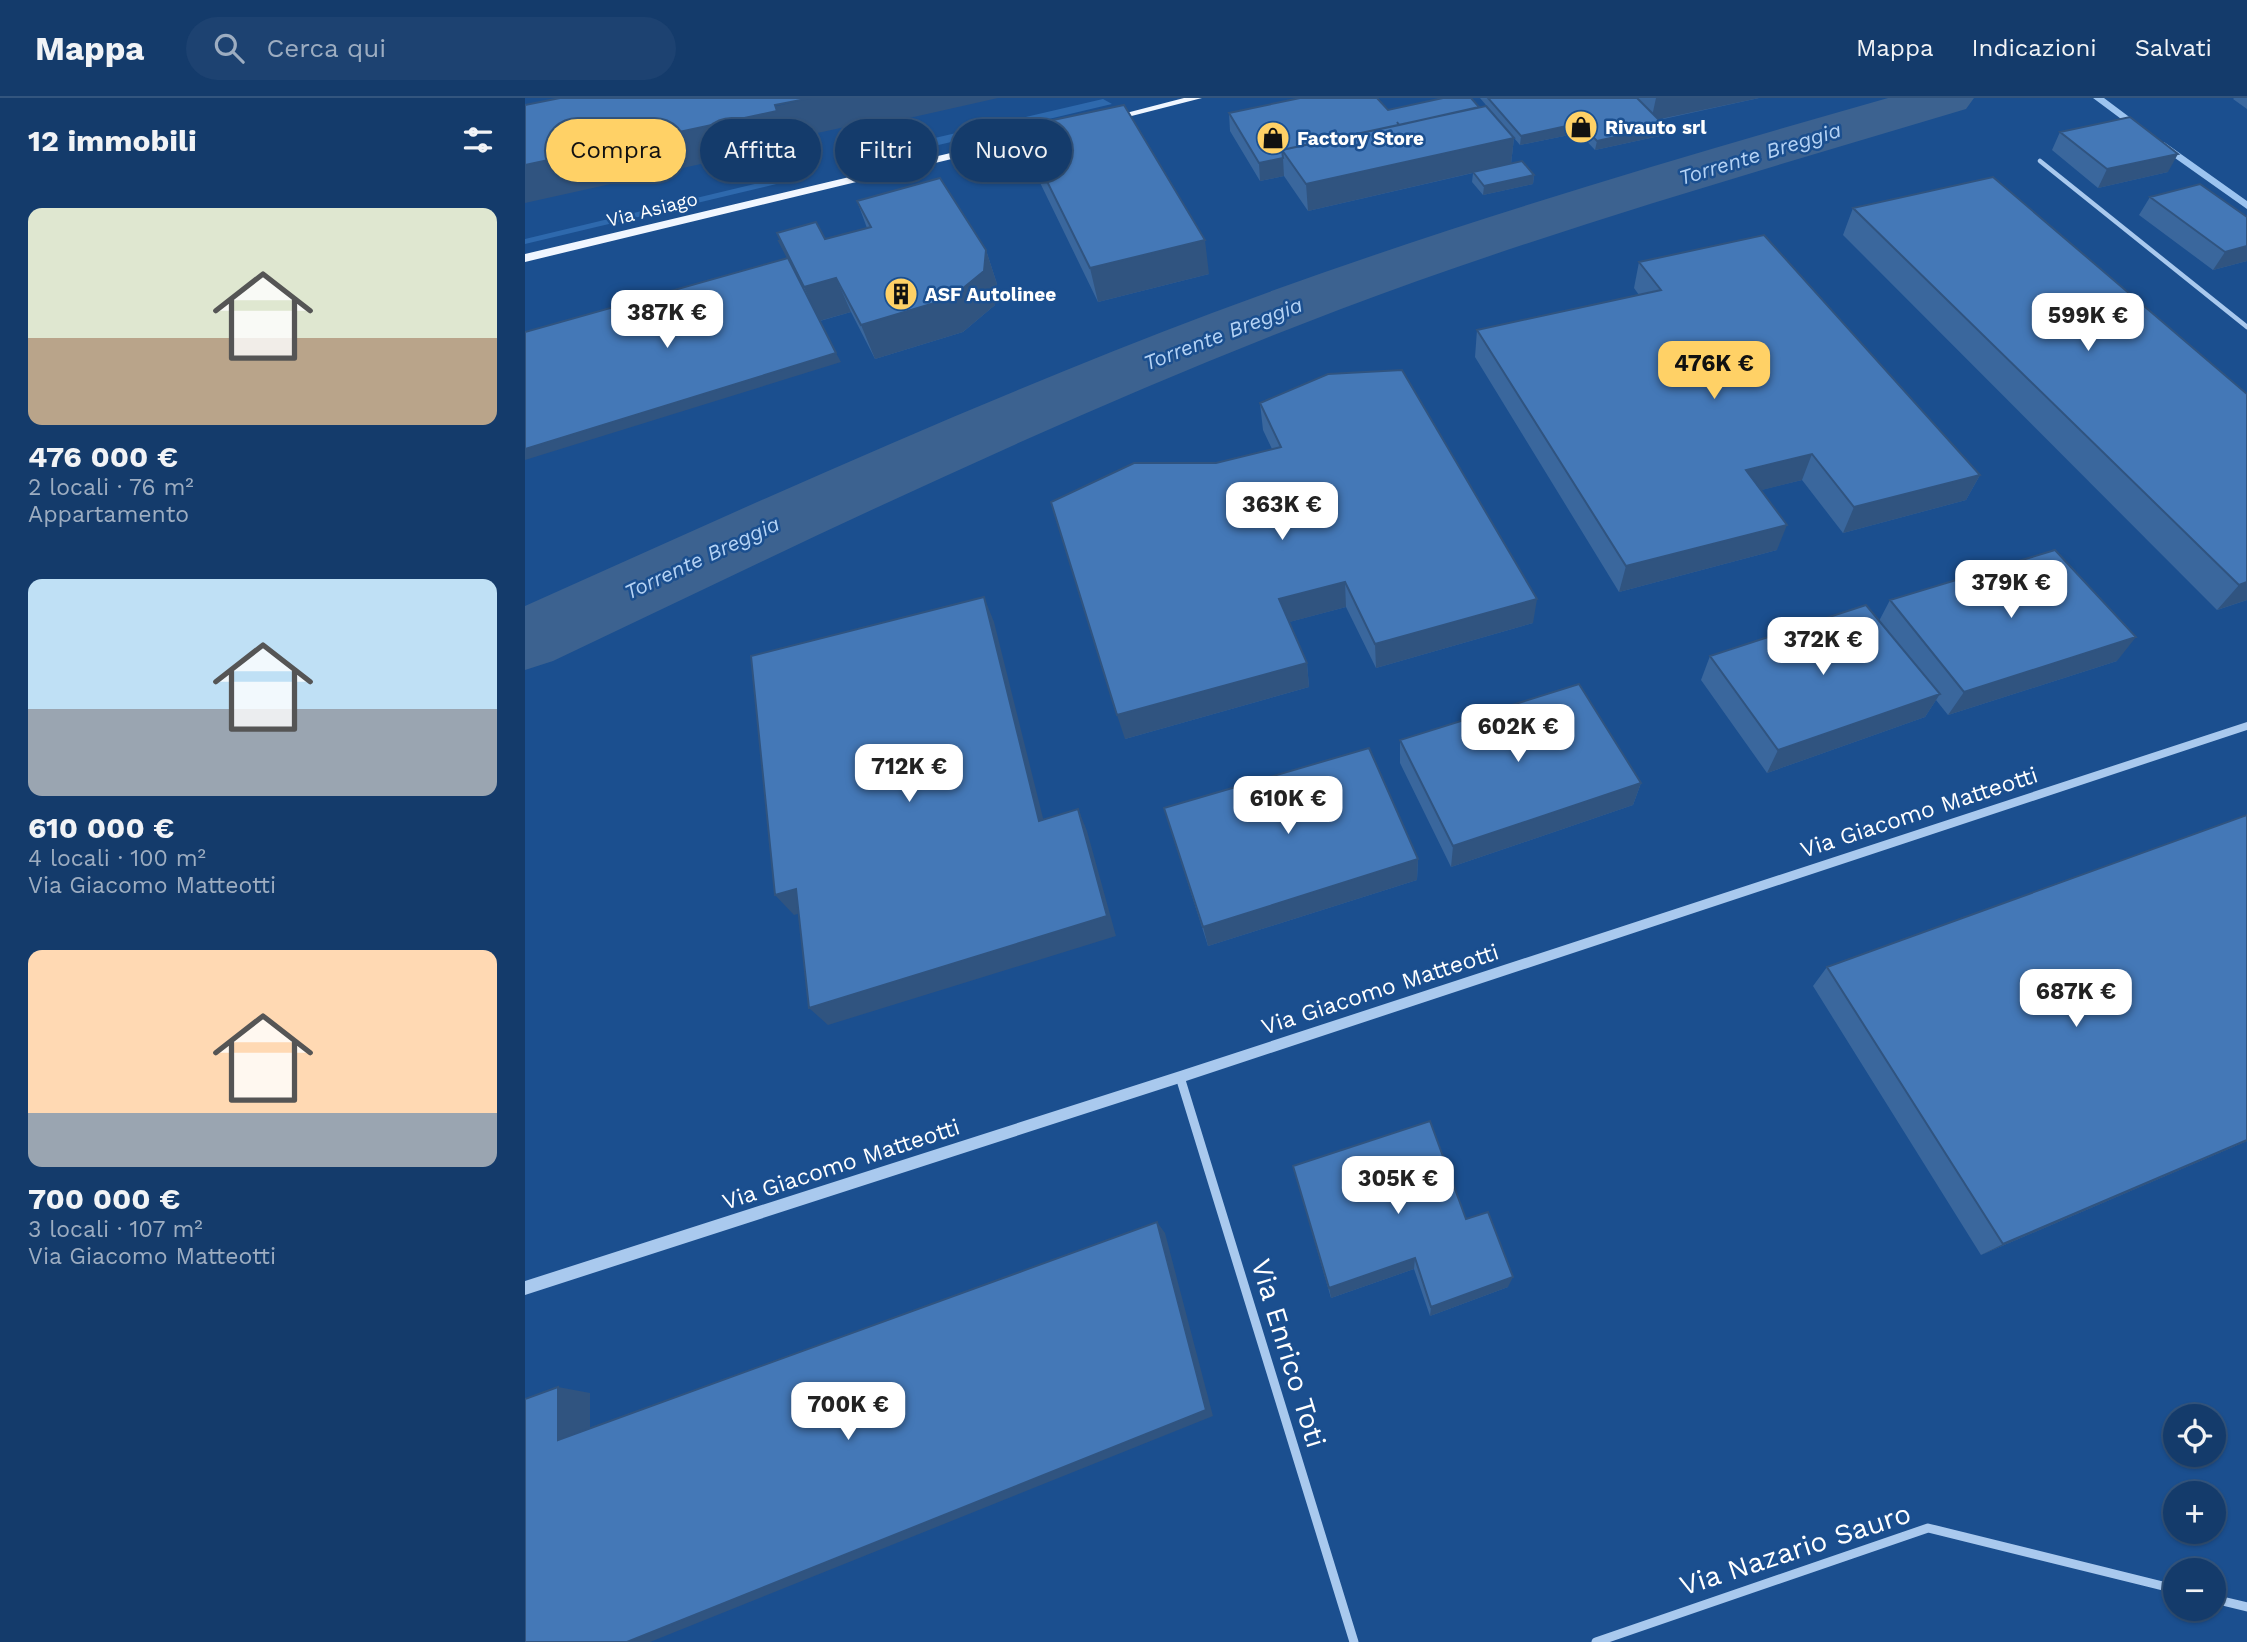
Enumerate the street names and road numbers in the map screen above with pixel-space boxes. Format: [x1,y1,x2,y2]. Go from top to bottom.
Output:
street label: Via Asiago [604,187,700,232]
street label: Via Giacomo Matteotti [1797,761,2041,864]
street label: Via Giacomo Matteotti [1258,938,1502,1041]
street label: Via Giacomo Matteotti [719,1113,963,1216]
street label: Via Enrico Toti [1244,1255,1333,1451]
street label: Via Nazario Sauro [1675,1497,1915,1602]

